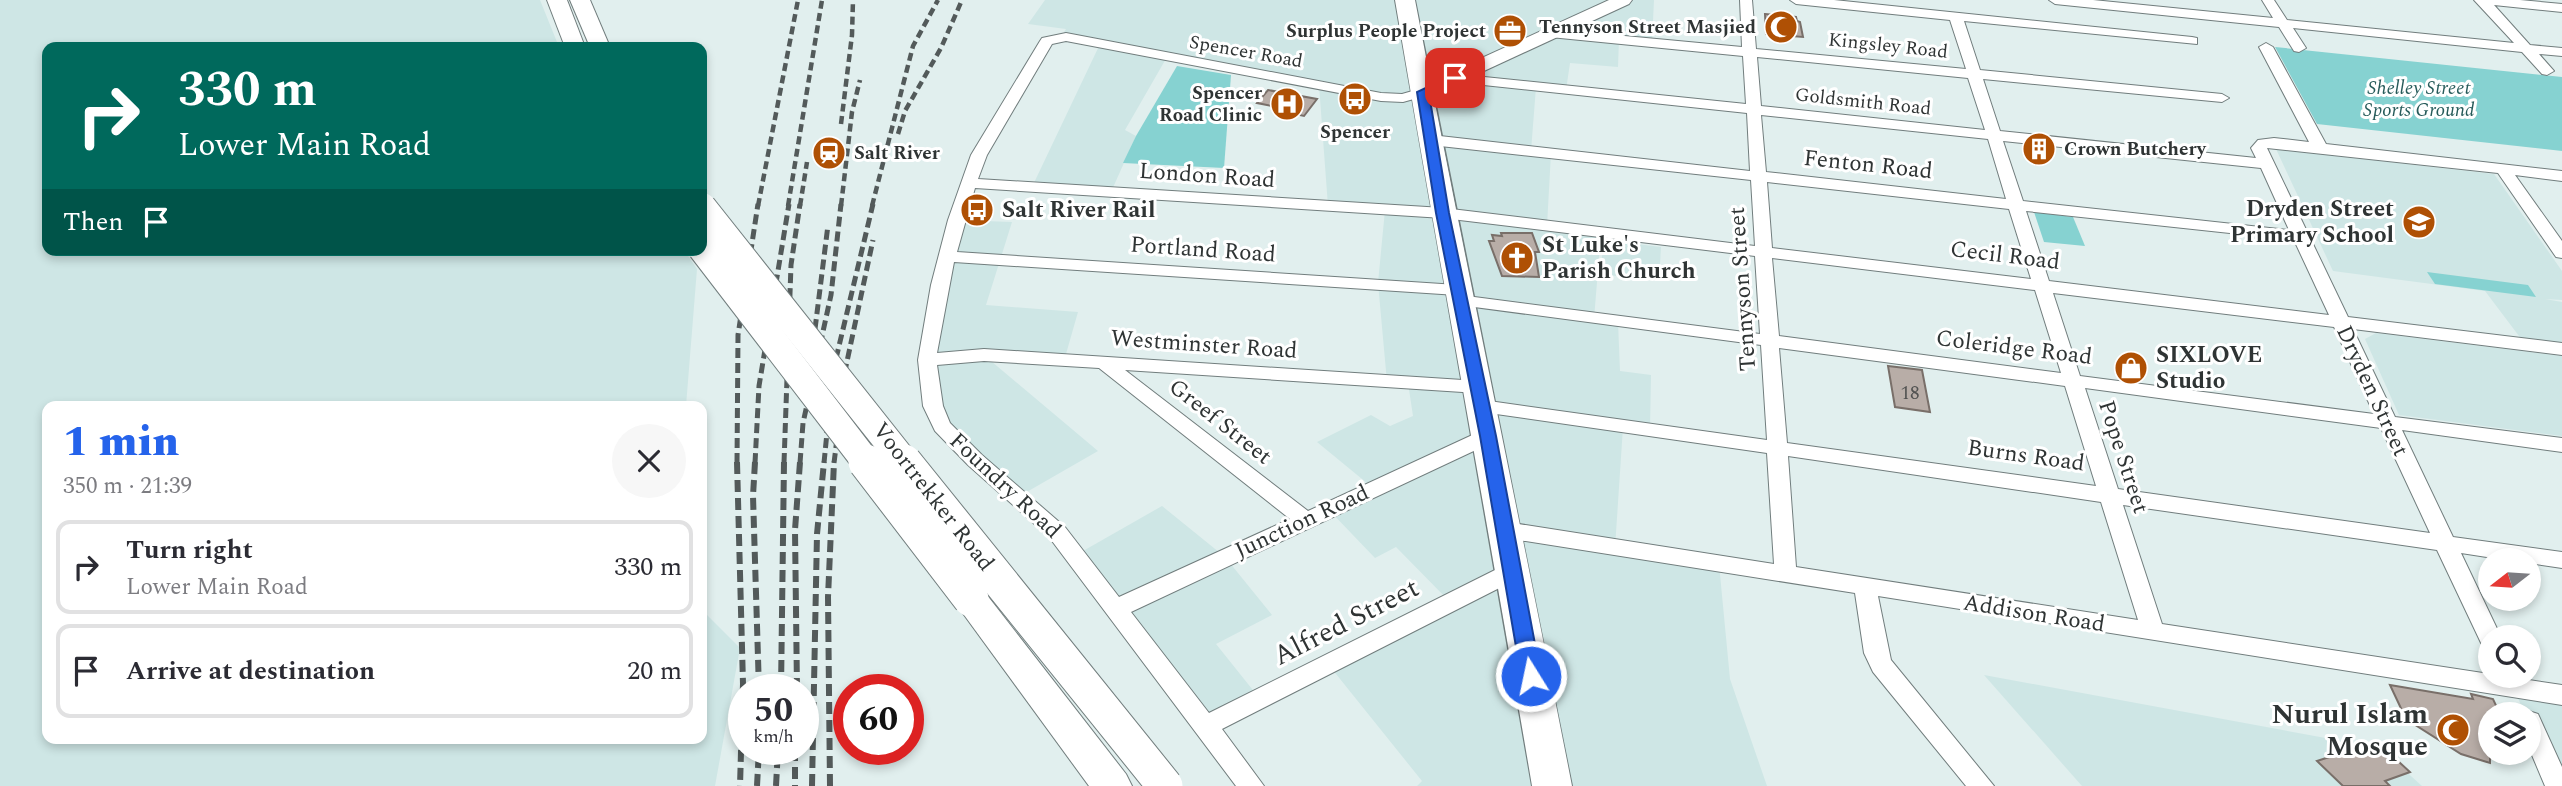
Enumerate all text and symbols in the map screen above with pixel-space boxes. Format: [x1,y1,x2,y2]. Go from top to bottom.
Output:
mosque icon: Tennyson Street Masjied [1762,8,1800,46]
office icon: Surplus People Project [1491,12,1529,50]
place label: Tennyson Street Masjied [1539,13,1756,42]
place label: Surplus People Project [1286,17,1486,46]
street label: Kingsley Road [1827,25,1949,67]
street label: Spencer Road [1187,28,1305,76]
pin [1425,48,1485,108]
text: 330 m [178,53,317,128]
icon: arrive [1436,59,1474,97]
icon: right [63,70,154,161]
park label: Shelley Street Sports Ground [2363,74,2475,125]
place label: Spencer Road Clinic [1159,79,1263,130]
bus stop icon: Spencer [1336,80,1374,118]
street label: Goldsmith Road [1793,80,1933,124]
hospital icon: Spencer Road Clinic [1268,85,1306,123]
place label: Spencer [1320,118,1391,147]
text: Lower Main Road [178,121,431,170]
building icon: Crown Butchery [2020,130,2058,168]
station icon: Salt River [810,134,848,172]
place label: Crown Butchery [2064,135,2207,164]
place label: Salt River [854,139,941,168]
street label: Fenton Road [1802,141,1934,189]
street label: London Road [1138,154,1276,198]
bus stop icon: Salt River Rail [958,191,996,229]
place label: Dryden Street Primary School [2230,192,2394,253]
place label: Salt River Rail [1002,193,1155,228]
text: Then [63,202,123,242]
icon: arrive [137,203,175,241]
school or university icon: Dryden Street Primary School [2400,203,2438,241]
street label: Tennyson Street [1720,206,1766,372]
street label: Portland Road [1129,227,1277,273]
place label: St Luke's Parish Church [1542,228,1696,289]
street label: Cecil Road [1948,232,2062,280]
church icon: St Luke's Parish Church [1498,239,1536,277]
street label: Dryden Street [2326,319,2418,463]
street label: Westminster Road [1109,321,1299,369]
street label: Coleridge Road [1934,321,2094,375]
place label: SIXLOVE Studio [2156,338,2262,399]
shop icon: SIXLOVE Studio [2112,349,2150,387]
street label: Greef Street [1161,370,1279,474]
house number: 18 [1900,379,1920,408]
street label: Pope Street [2088,396,2158,518]
text: 1 min [63,411,179,474]
street label: Voortrekker Road [863,415,1003,579]
button: close [612,424,686,498]
street label: Foundry Road [941,425,1069,548]
street label: Burns Road [1965,430,2087,482]
text: 350 m · 21:39 [63,469,192,504]
street label: Junction Road [1229,475,1375,568]
text: Turn right [126,530,253,570]
text: 330 m [614,547,682,587]
icon: right [67,548,105,586]
north arrow [2478,548,2541,611]
map controls [2478,548,2541,765]
street label: Alfred Street [1265,567,1427,677]
text: Lower Main Road [126,570,308,605]
street label: Addison Road [1961,586,2108,642]
button: search [2478,625,2541,688]
position arrow [1494,639,1568,713]
text: Arrive at destination [126,651,375,691]
text: 20 m [627,651,682,691]
icon: arrive [67,652,105,690]
speed limit sign: 60 [833,674,924,765]
text: 50 [754,684,793,737]
place label: Nurul Islam Mosque [2272,693,2428,768]
button: layers [2478,702,2541,765]
mosque icon: Nurul Islam Mosque [2434,711,2472,749]
text: km/h [753,723,794,750]

